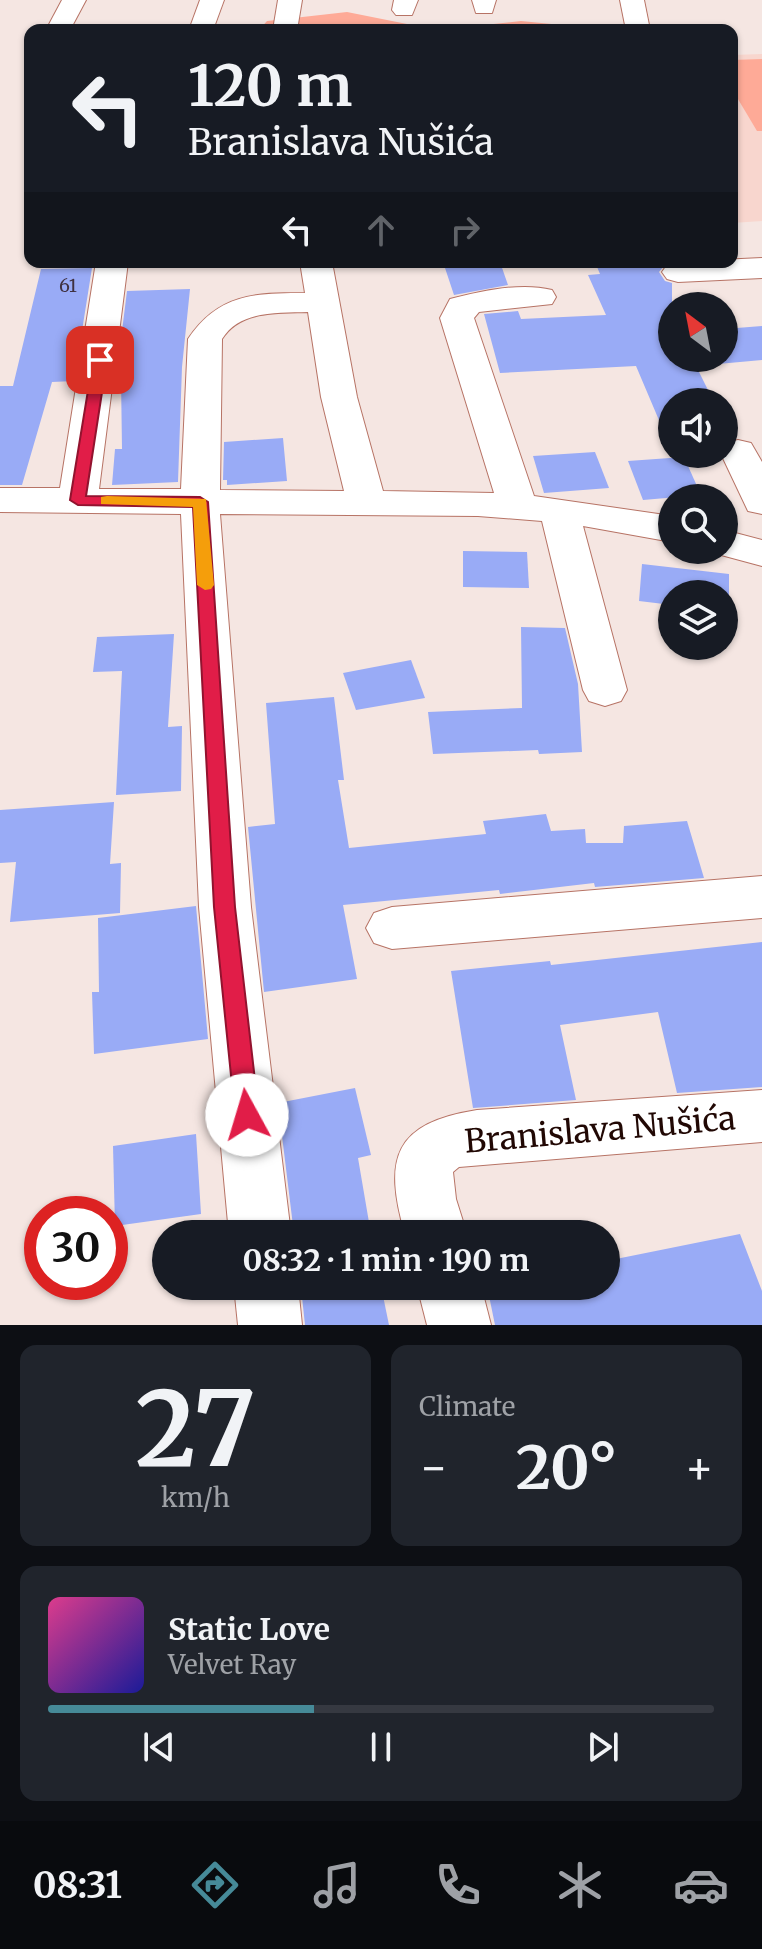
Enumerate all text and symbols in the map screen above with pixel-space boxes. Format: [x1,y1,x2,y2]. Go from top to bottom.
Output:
text: 120 m [188,51,352,121]
icon: left [56,56,160,160]
text: Branislava Nušića [188,120,494,165]
icon: left [275,208,319,252]
icon: ahead [359,208,403,252]
icon: right [443,208,487,252]
house number: 61 [59,274,77,297]
north arrow [658,292,738,372]
map controls [658,292,738,660]
pin [66,326,134,394]
icon: arrive [78,338,122,382]
button: sound [658,388,738,468]
button: search [658,484,738,564]
button: layers [658,580,738,660]
position arrow [205,1073,289,1157]
street label: Branislava Nušića [463,1098,737,1162]
speed limit sign: 30 [24,1196,128,1300]
text: 08:32 · 1 min · 190 m [243,1241,529,1279]
text: 27 [135,1364,256,1494]
text: Climate [419,1390,515,1423]
text: 20° [516,1430,617,1505]
text: − [419,1440,448,1495]
text: + [685,1440,714,1495]
text: km/h [161,1481,230,1514]
text: Static Love [168,1610,330,1648]
text: Velvet Ray [168,1648,296,1681]
icon: previous [137,1725,181,1769]
icon: pause [359,1725,403,1769]
icon: next [581,1725,625,1769]
icon: directions [187,1857,243,1913]
icon: music [309,1857,365,1913]
icon: phone [430,1857,486,1913]
icon: climate [552,1857,608,1913]
icon: car [673,1857,729,1913]
text: 08:31 [33,1863,122,1908]

